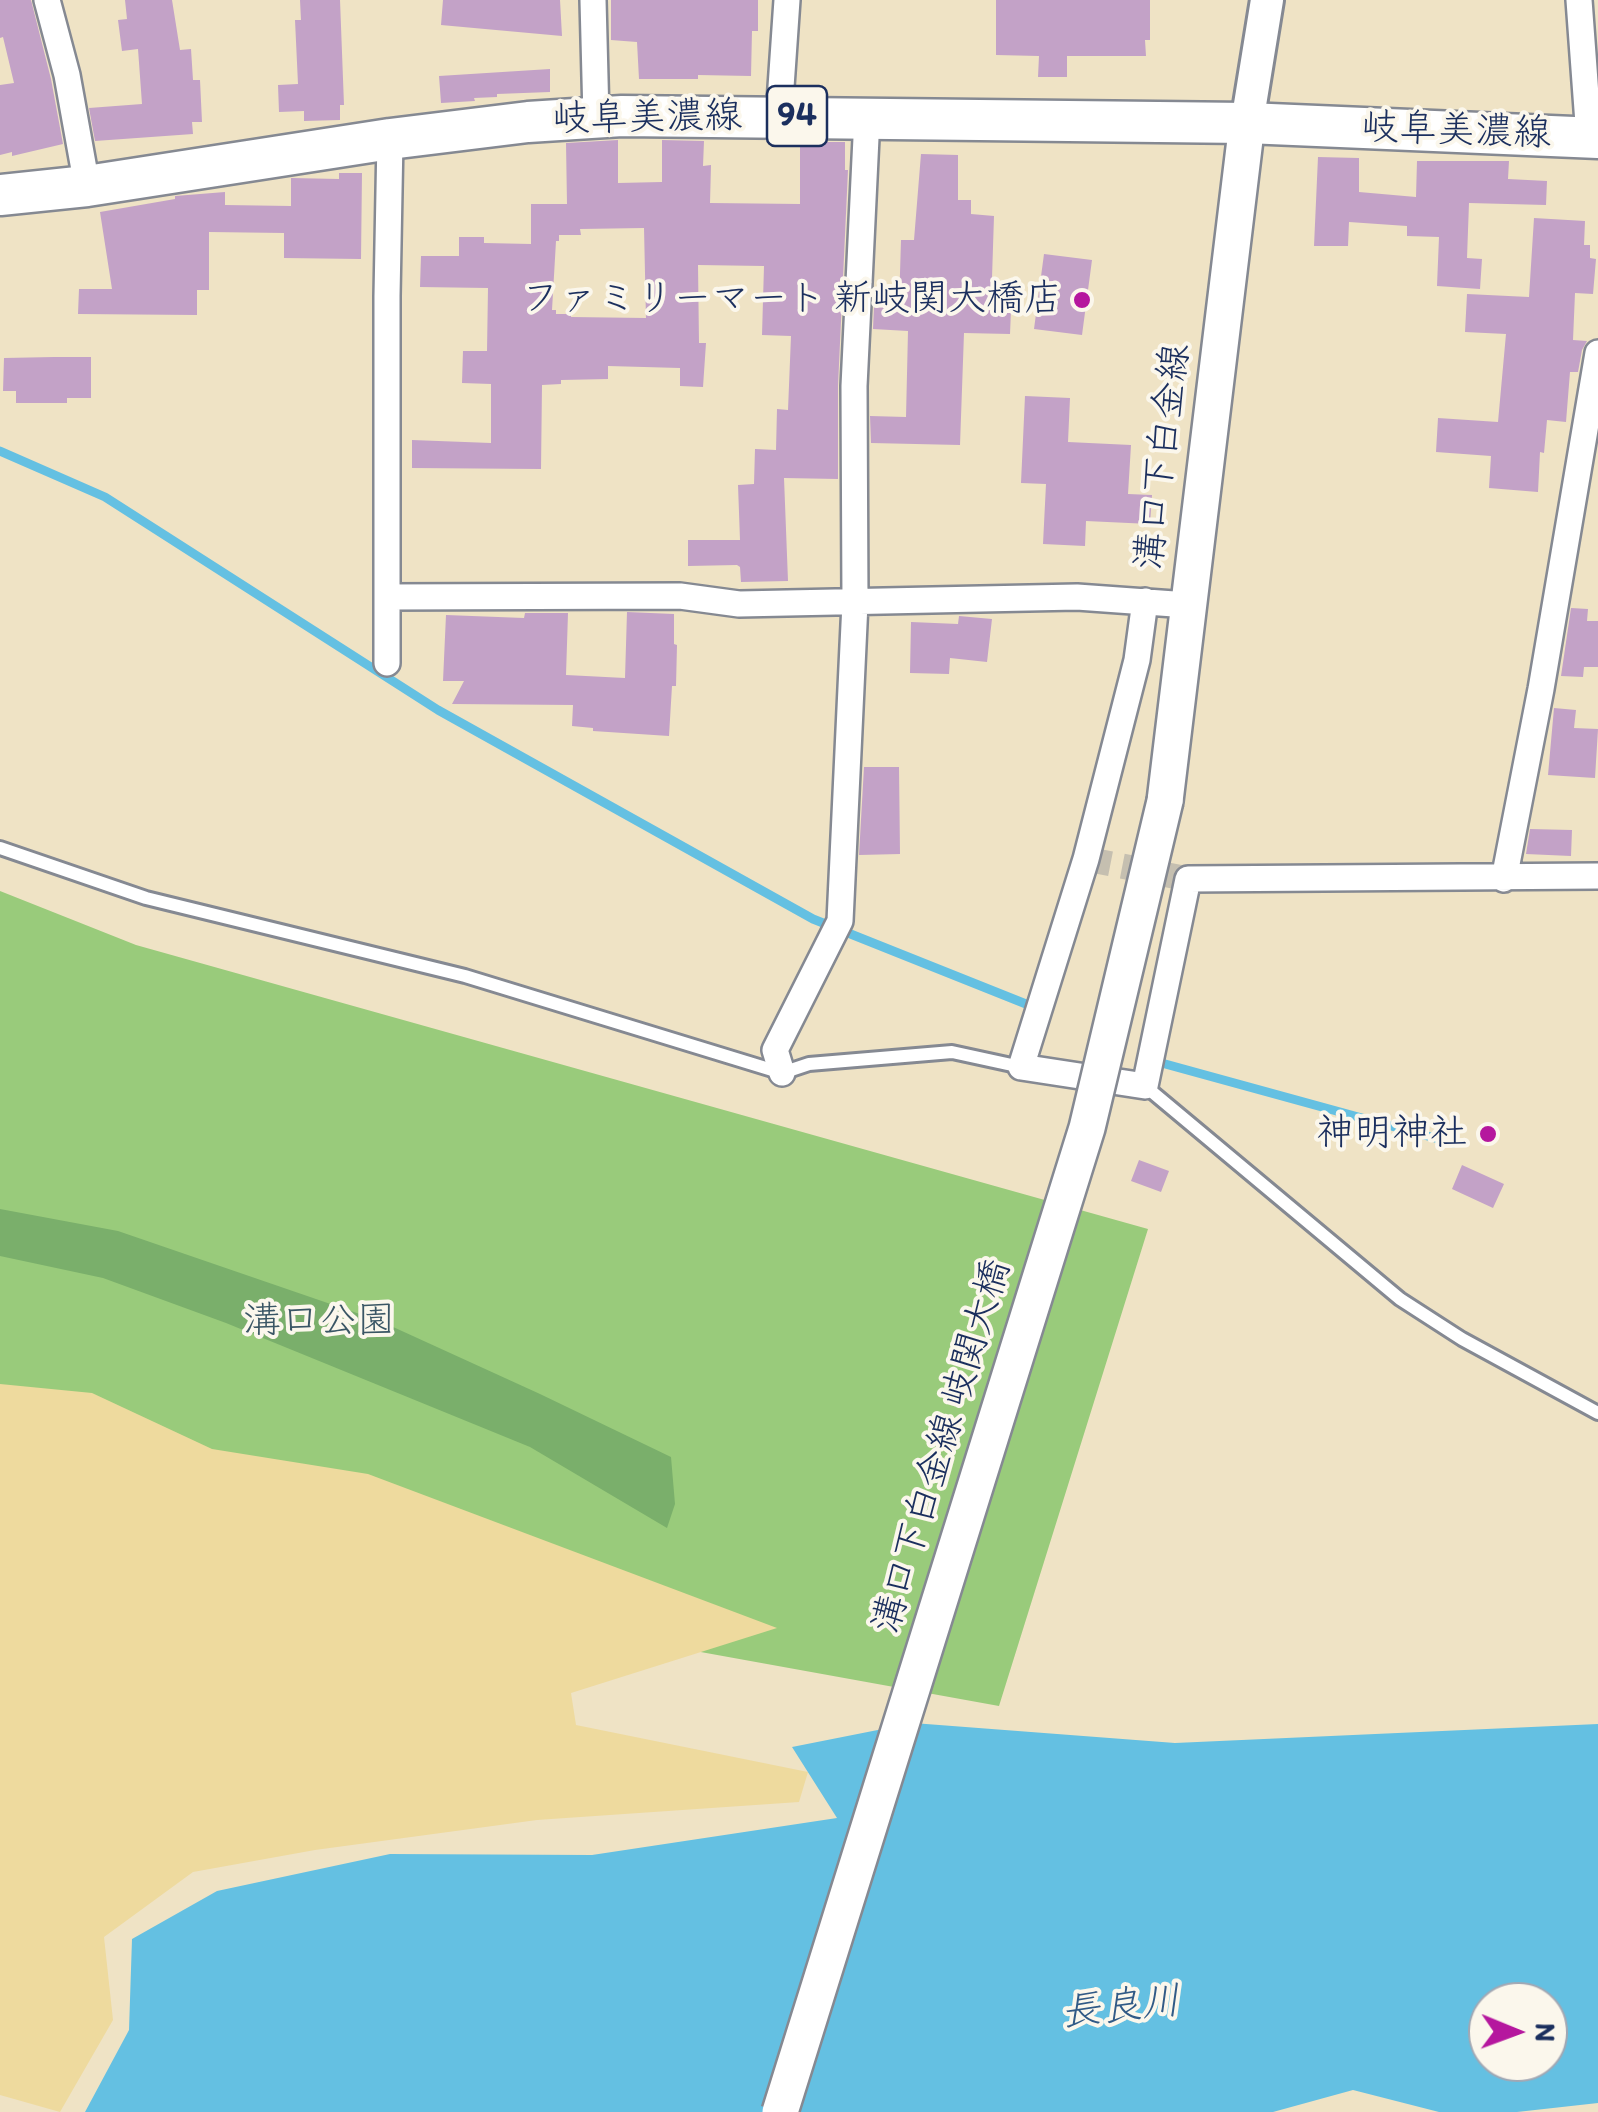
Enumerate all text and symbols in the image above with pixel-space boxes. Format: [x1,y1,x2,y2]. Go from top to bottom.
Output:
road number: 94 [767,86,827,146]
street label: 岐阜美濃線 [552,95,742,143]
street label: 岐阜美濃線 [1360,106,1552,158]
place label: ファミリーマート 新岐関大橋店 [521,277,1062,323]
marker: ファミリーマート 新岐関大橋店 [1071,289,1093,311]
street label: 溝口下白金線 [1127,341,1201,573]
place label: 神明神社 [1316,1111,1468,1157]
marker: 神明神社 [1477,1123,1499,1145]
street label: 溝口下白金線 岐関大橋 [864,1255,1022,1639]
park label: 溝口公園 [243,1299,395,1345]
water label: 長良川 [1059,1979,1183,2039]
north arrow [1468,1982,1568,2082]
text: N [1529,2023,1563,2042]

